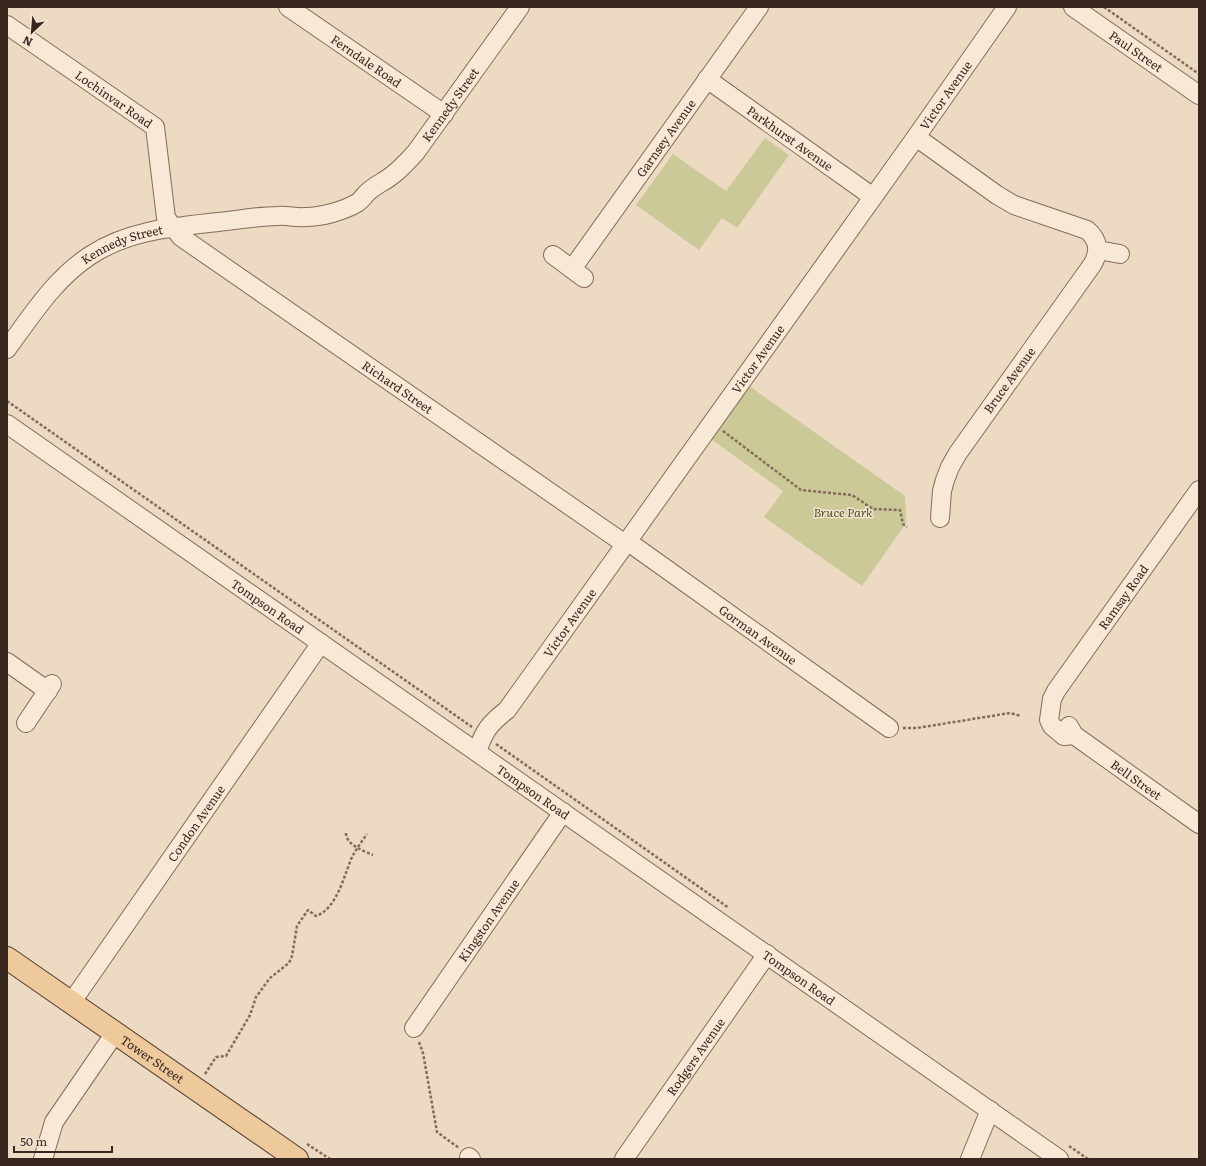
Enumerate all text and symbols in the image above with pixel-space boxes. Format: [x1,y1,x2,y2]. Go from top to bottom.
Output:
north arrow [12,12,52,52]
street label: Paul Street [1106,26,1167,76]
street label: Ferndale Road [327,30,406,92]
text: N [20,33,35,51]
street label: Victor Avenue [915,57,976,133]
street label: Kennedy Street [417,64,483,145]
street label: Lochinvar Road [72,66,157,132]
street label: Garnsey Avenue [632,95,700,181]
street label: Parkhurst Avenue [743,101,837,175]
street label: Kennedy Street [77,220,165,268]
street label: Victor Avenue [727,321,788,397]
street label: Bruce Avenue [979,343,1039,417]
street label: Richard Street [359,356,437,418]
park label: Bruce Park [813,503,873,521]
street label: Ramsay Road [1094,560,1153,633]
street label: Tompson Road [227,574,308,638]
street label: Victor Avenue [539,585,600,661]
street label: Gorman Avenue [715,600,801,669]
street label: Bell Street [1107,755,1166,804]
street label: Tompson Road [493,760,574,824]
street label: Condon Avenue [163,781,229,865]
street label: Kingston Avenue [453,875,523,965]
street label: Tompson Road [759,945,840,1010]
street label: Rodgers Avenue [662,1014,729,1099]
street label: Tower Street [117,1030,188,1087]
scale bar [14,1128,112,1154]
text: 50 m [20,1132,47,1150]

